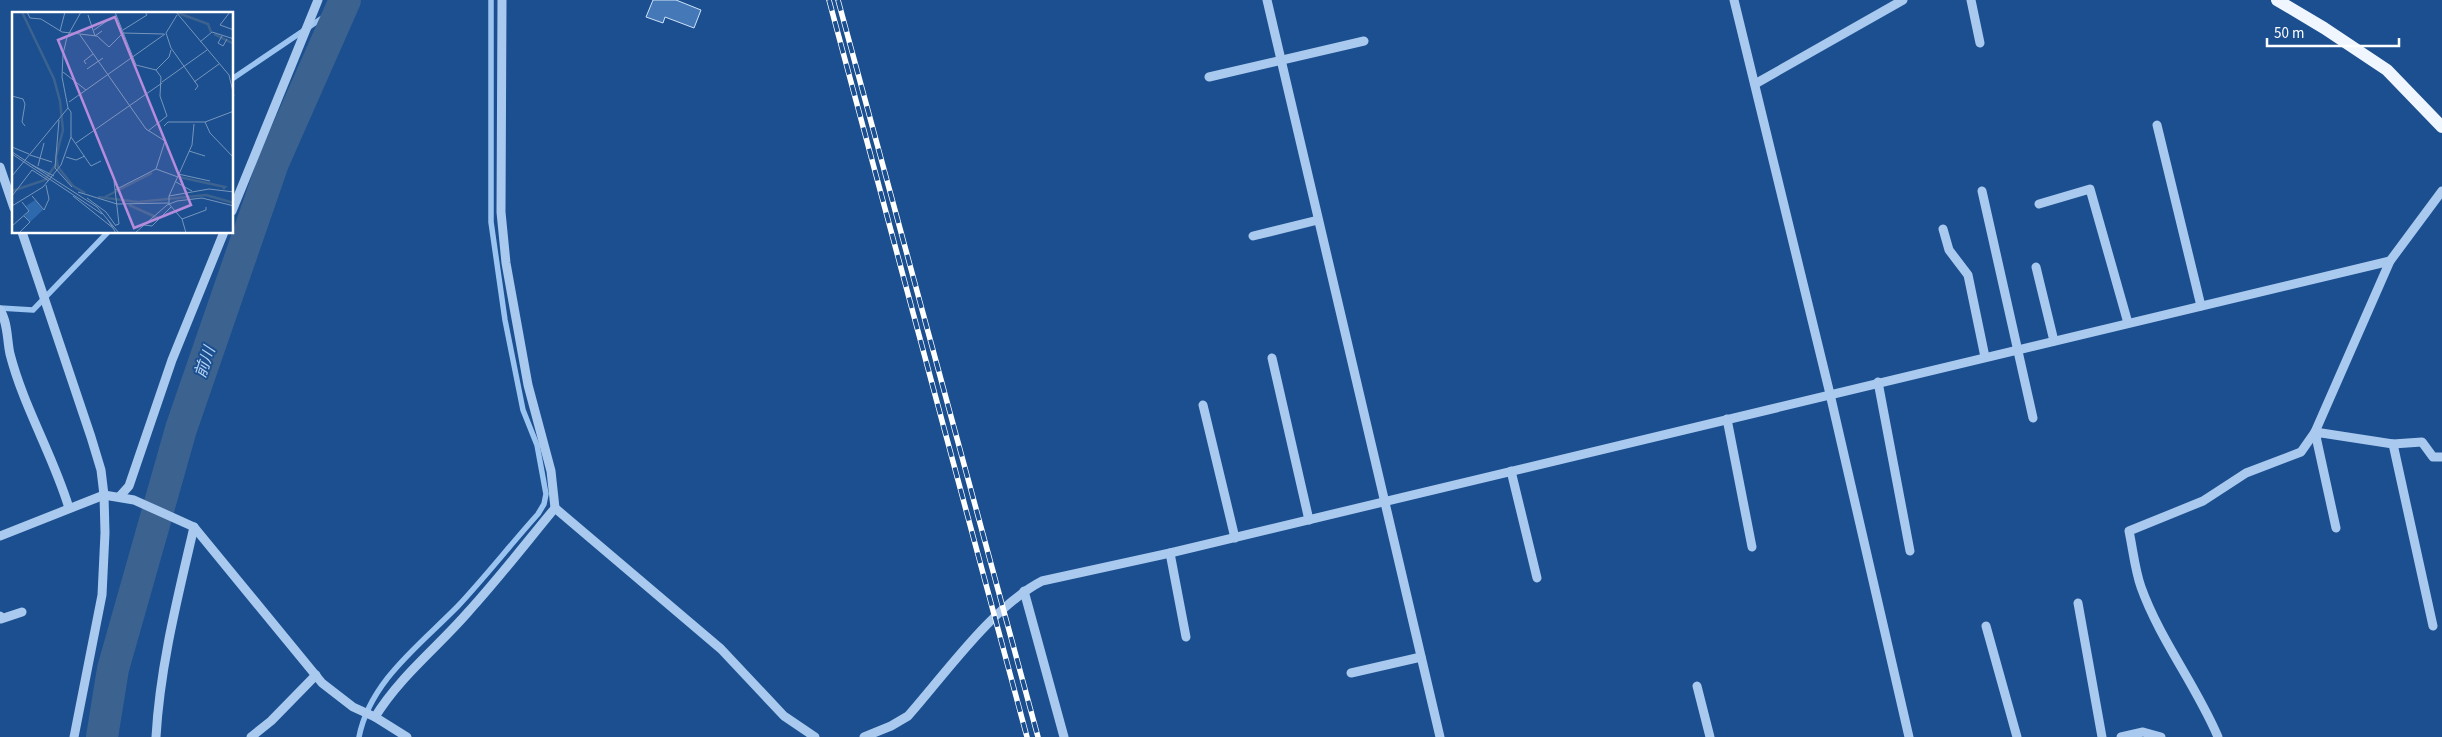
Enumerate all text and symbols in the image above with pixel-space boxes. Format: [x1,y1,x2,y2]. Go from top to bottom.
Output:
inset map [12,12,234,234]
scale bar [2267,15,2400,47]
text: 50 m [2274,23,2304,44]
water label: 前川 [189,342,221,381]

